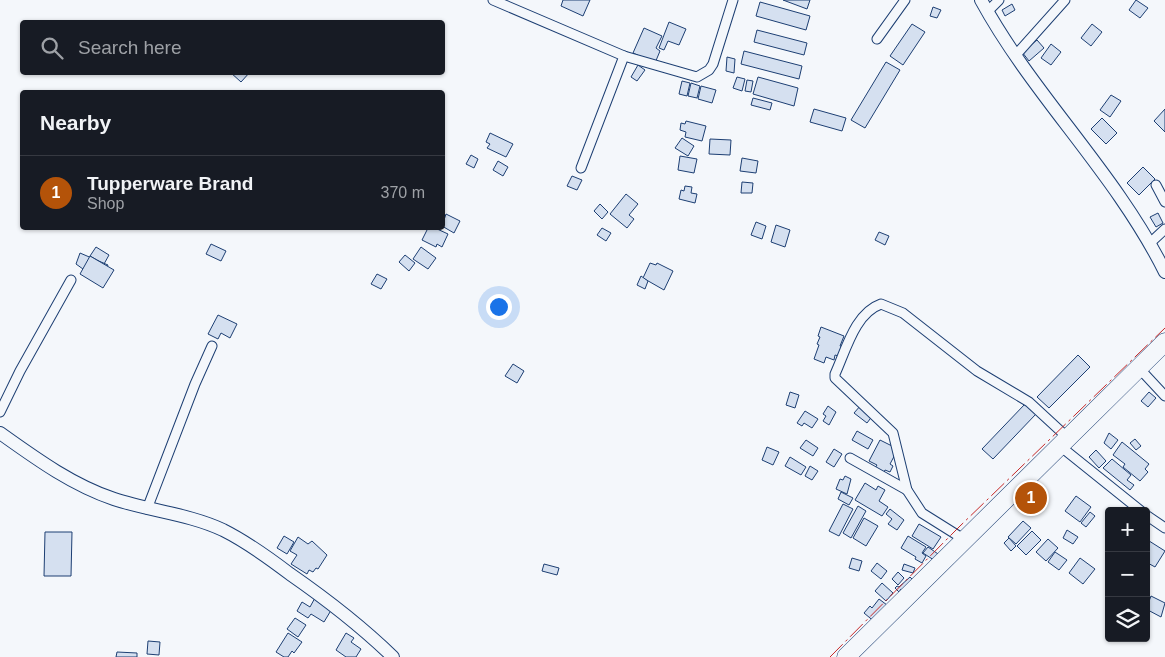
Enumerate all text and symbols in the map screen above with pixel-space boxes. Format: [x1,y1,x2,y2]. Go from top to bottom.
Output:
search box [20,20,445,75]
icon: search [38,34,66,62]
text: Search here [78,37,182,58]
text: Nearby [40,111,111,134]
text: Tupperware Brand [87,173,253,194]
text: 1 [52,184,60,201]
text: 370 m [381,184,425,201]
text: Shop [87,195,124,212]
your location [486,294,512,320]
pin: 1 [1015,479,1047,517]
map controls [1105,507,1150,642]
button: + [1105,507,1150,552]
button: − [1105,552,1150,597]
button: layers [1105,597,1150,642]

